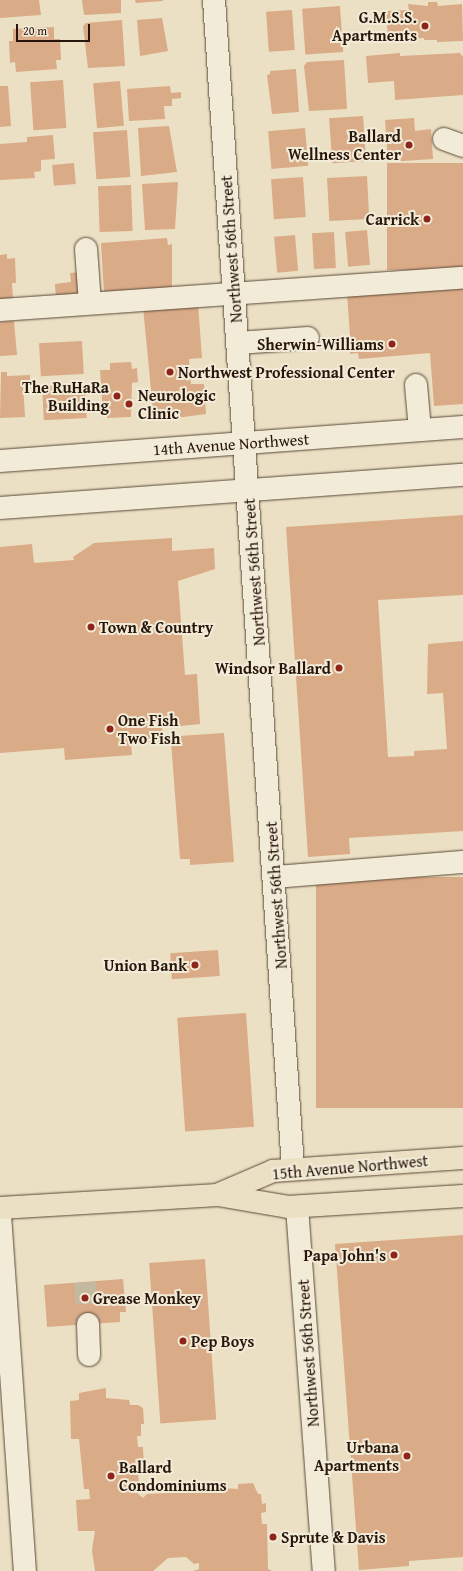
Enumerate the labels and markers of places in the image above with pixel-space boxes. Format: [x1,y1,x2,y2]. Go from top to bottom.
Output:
place label: G.M.S.S. Apartments [332,7,417,45]
marker: G.M.S.S. Apartments [420,21,430,31]
place label: Ballard Wellness Center [288,126,401,164]
marker: Ballard Wellness Center [404,140,414,150]
place label: Carrick [366,209,419,229]
marker: Carrick [422,214,432,224]
place label: Sherwin-Williams [257,334,384,354]
marker: Sherwin-Williams [387,339,397,349]
place label: Northwest Professional Center [178,362,395,382]
marker: Northwest Professional Center [165,367,175,377]
place label: The RuHaRa Building [22,377,109,415]
place label: Neurologic Clinic [138,385,216,423]
marker: The RuHaRa Building [112,391,122,401]
marker: Neurologic Clinic [123,398,135,410]
place label: Town & Country [99,617,213,637]
marker: Town & Country [86,622,96,632]
place label: Windsor Ballard [215,658,331,678]
marker: Windsor Ballard [334,663,344,673]
place label: One Fish Two Fish [118,710,180,748]
marker: One Fish Two Fish [105,724,115,734]
place label: Union Bank [104,955,187,975]
marker: Union Bank [190,960,200,970]
place label: Papa John's [303,1245,386,1265]
marker: Papa John's [389,1250,399,1260]
place label: Grease Monkey [93,1288,201,1308]
marker: Grease Monkey [80,1293,90,1303]
place label: Pep Boys [191,1331,254,1351]
marker: Pep Boys [178,1336,188,1346]
place label: Urbana Apartments [314,1437,399,1475]
marker: Urbana Apartments [402,1451,412,1461]
place label: Ballard Condominiums [119,1457,227,1495]
marker: Ballard Condominiums [106,1471,116,1481]
place label: Sprute & Davis [281,1527,386,1547]
marker: Sprute & Davis [268,1532,278,1542]

